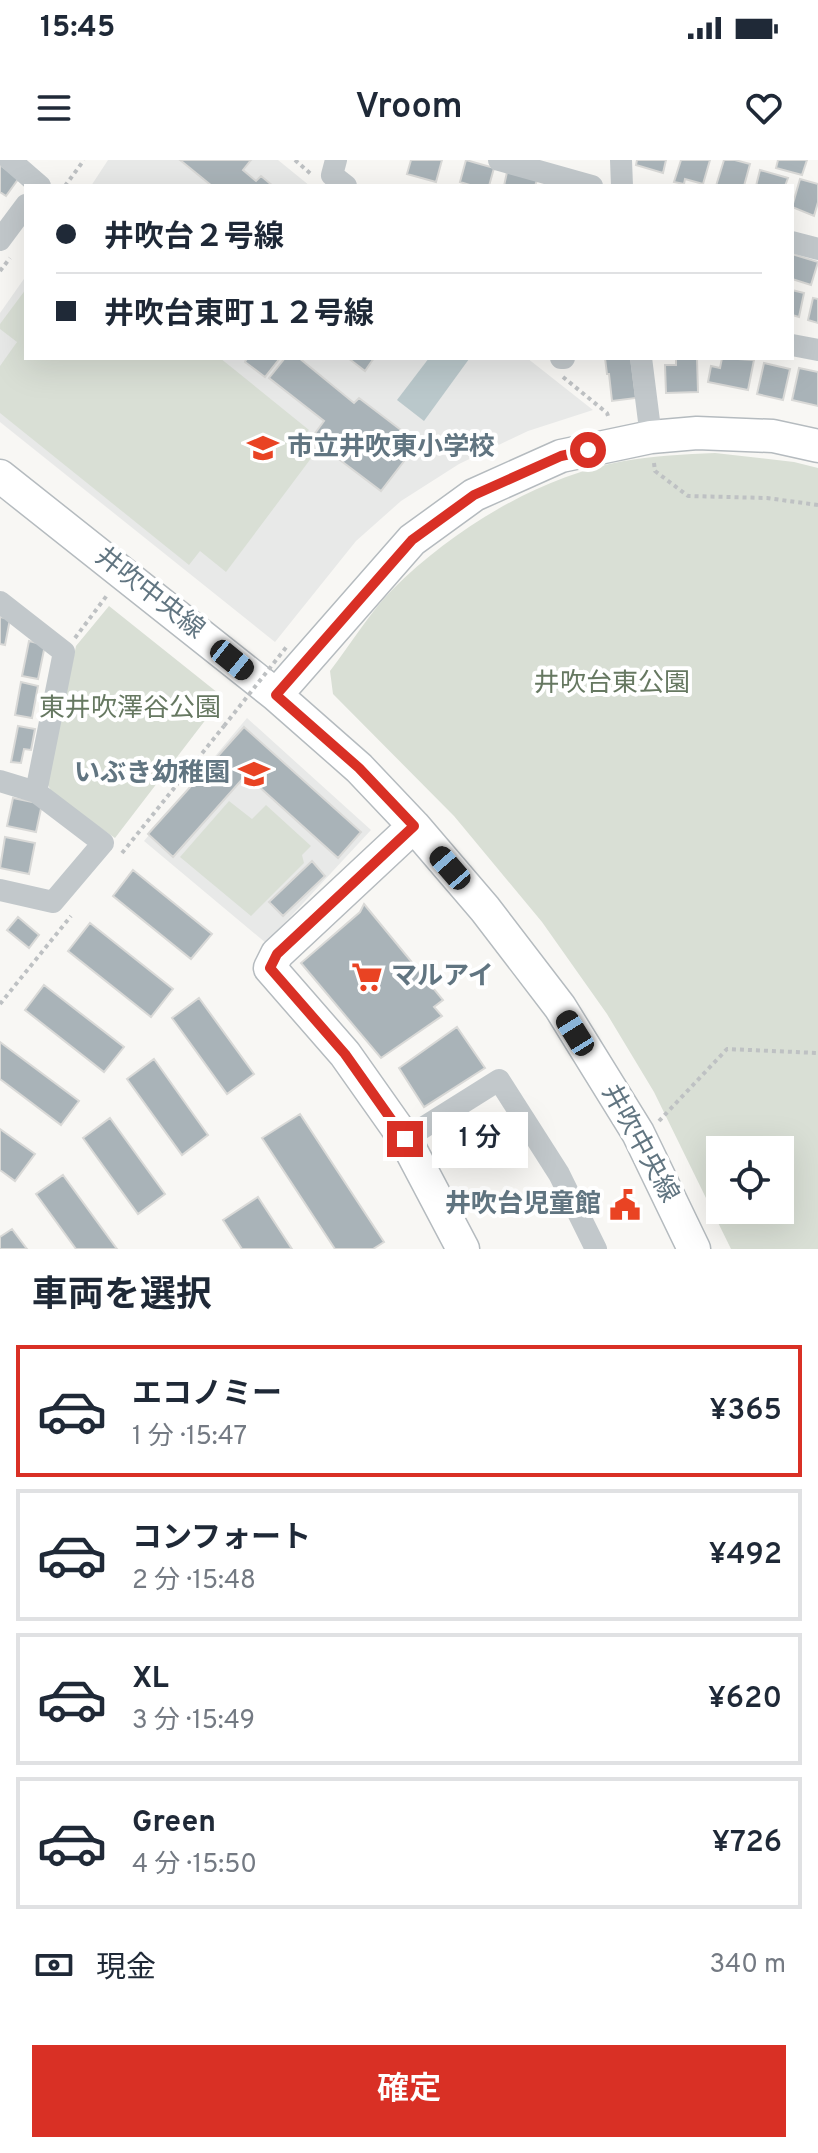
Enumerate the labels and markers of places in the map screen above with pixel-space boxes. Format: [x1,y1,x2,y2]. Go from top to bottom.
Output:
school or university icon: 市立井吹東小学校 [246,431,280,465]
place label: 市立井吹東小学校 [287,432,495,465]
school or university icon: いぶき幼稚園 [237,757,271,791]
place label: いぶき幼稚園 [74,758,230,791]
supermarket icon: マルアイ [350,960,384,994]
place label: マルアイ [391,961,494,994]
public building icon: 井吹台児童館 [608,1188,642,1222]
place label: 井吹台児童館 [445,1189,601,1222]

